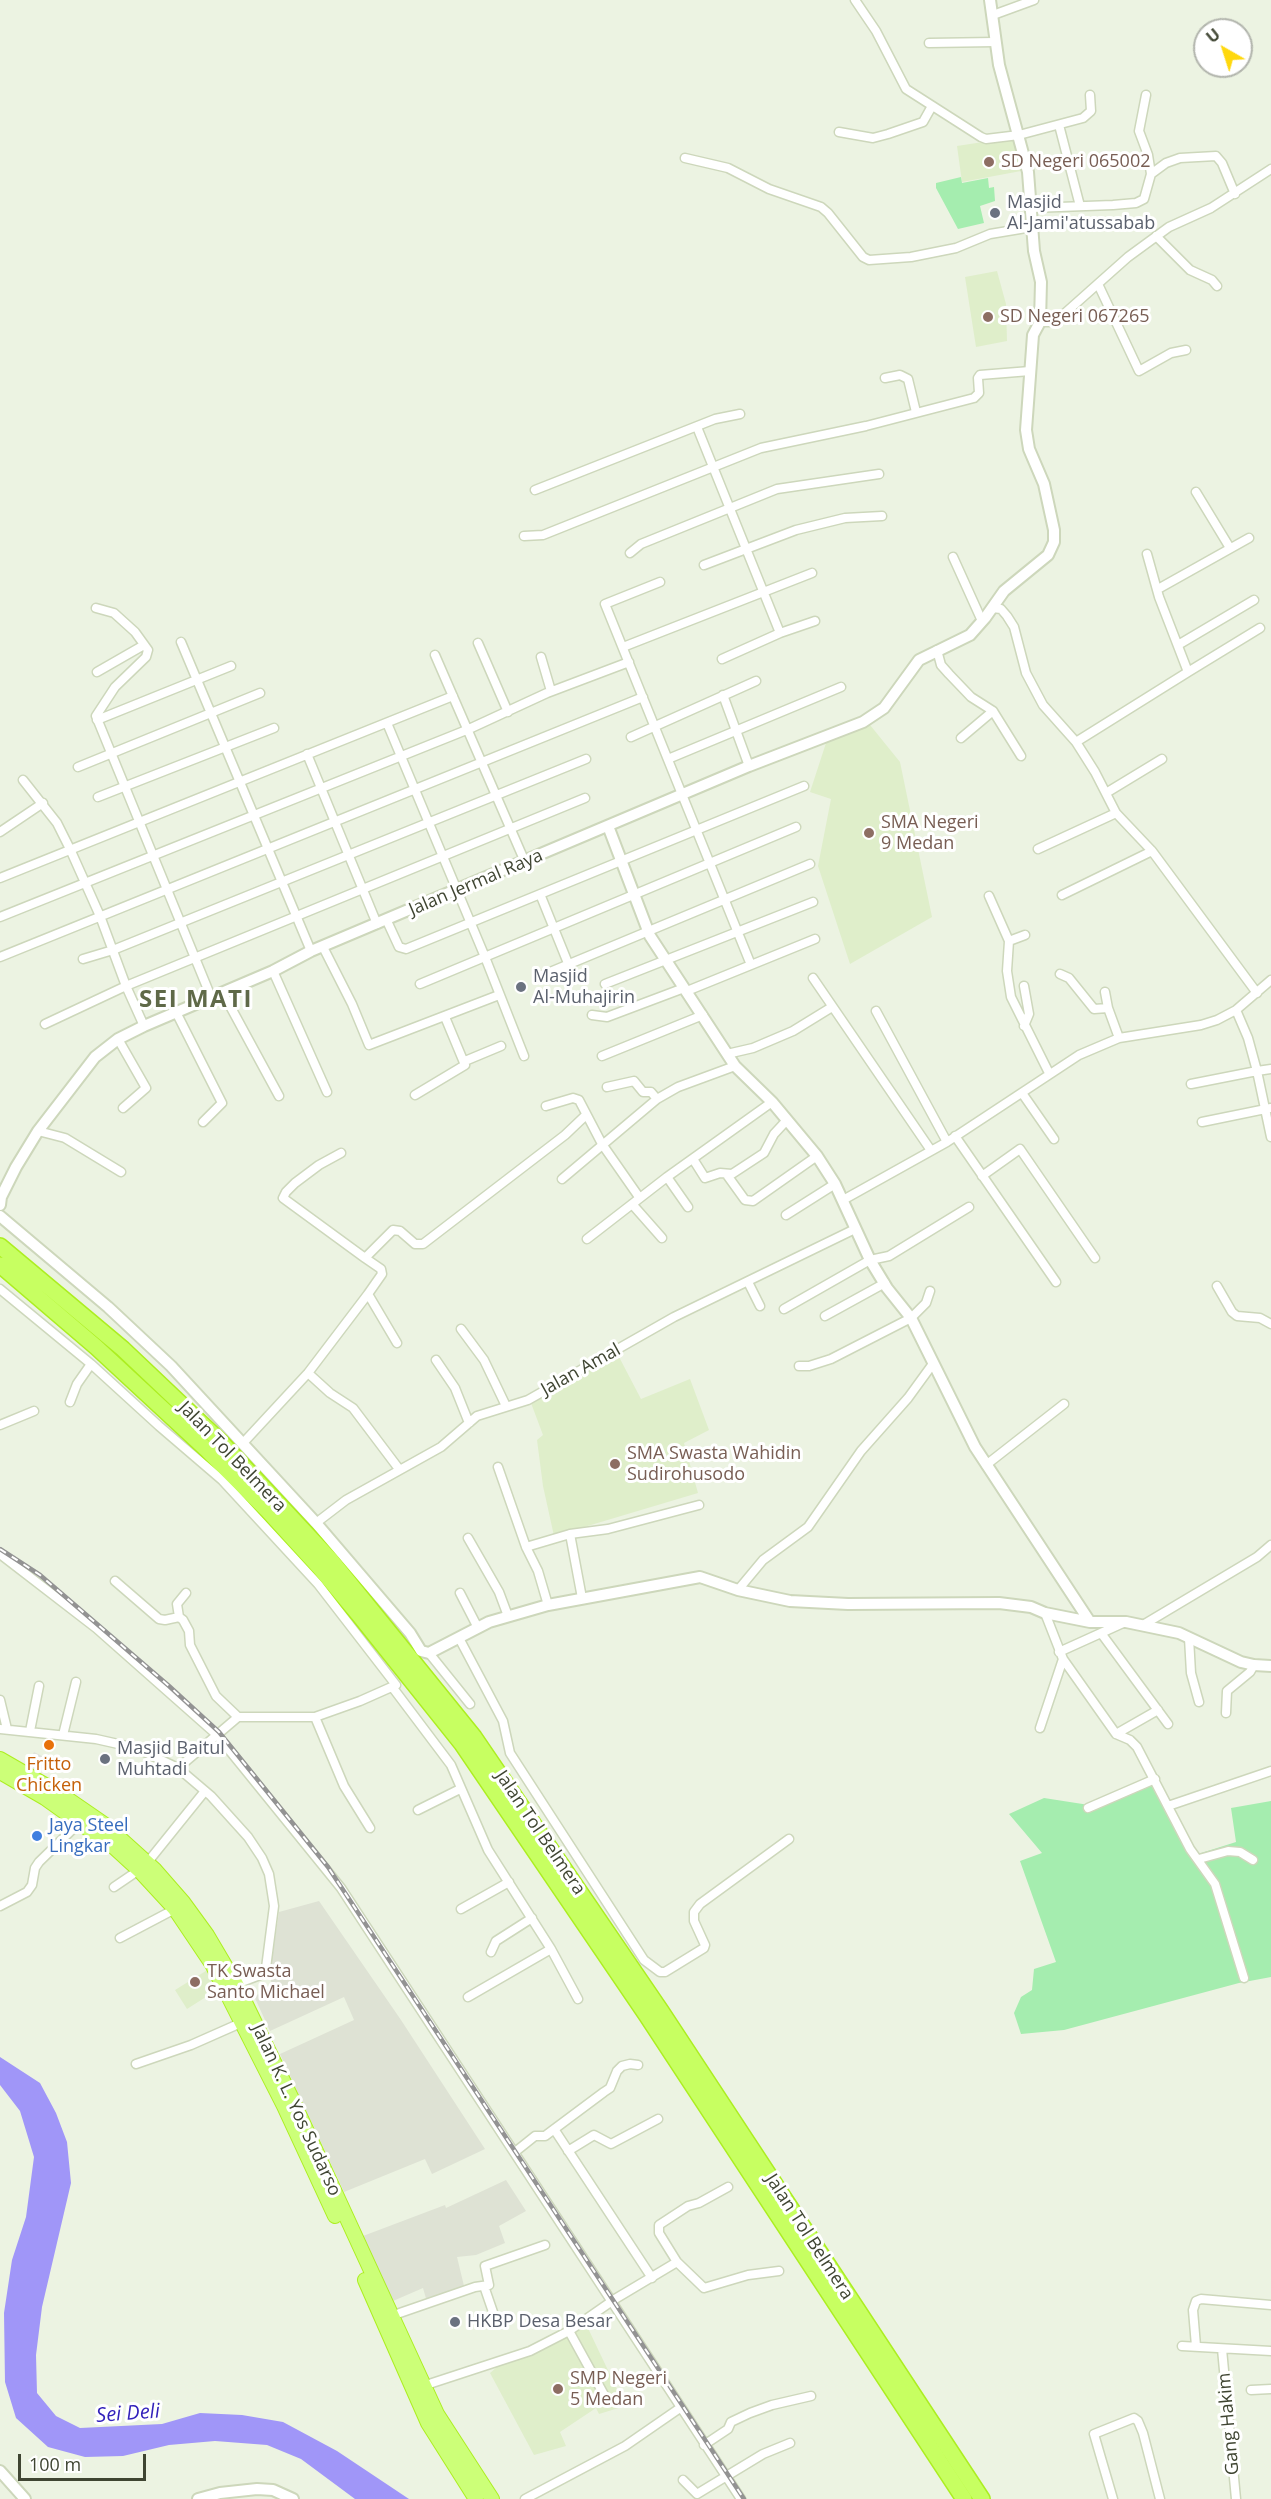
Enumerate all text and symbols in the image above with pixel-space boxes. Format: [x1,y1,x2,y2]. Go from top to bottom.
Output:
north arrow [1193,18,1253,78]
text: U [1201,23,1225,48]
place label: SD Negeri 065002 [1001,151,1150,173]
marker: SD Negeri 065002 [982,155,996,169]
place label: Masjid Al-Jami'atussabab [1007,192,1155,234]
marker: Masjid Al-Jami'atussabab [988,206,1002,220]
place label: SD Negeri 067265 [1000,306,1149,328]
marker: SD Negeri 067265 [981,310,995,324]
place label: SMA Negeri 9 Medan [881,812,979,854]
marker: SMA Negeri 9 Medan [862,826,876,840]
street label: Jalan Jermal Raya [406,845,546,921]
place label: Masjid Al-Muhajirin [533,966,635,1008]
marker: Masjid Al-Muhajirin [514,980,528,994]
district label: SEI MATI [139,986,253,1014]
street label: Jalan Amal [537,1339,625,1401]
street label: Jalan Tol Belmera [174,1397,290,1517]
place label: SMA Swasta Wahidin Sudirohusodo [627,1443,801,1486]
marker: SMA Swasta Wahidin Sudirohusodo [608,1457,622,1471]
marker: Fritto Chicken [42,1738,56,1752]
place label: Masjid Baitul Muhtadi [117,1738,225,1780]
marker: Masjid Baitul Muhtadi [98,1752,112,1766]
place label: Fritto Chicken [16,1754,82,1796]
street label: Jalan Tol Belmera [490,1767,590,1899]
place label: Jaya Steel Lingkar [49,1815,129,1858]
marker: Jaya Steel Lingkar [30,1829,44,1843]
place label: TK Swasta Santo Michael [207,1961,325,2004]
marker: TK Swasta Santo Michael [188,1975,202,1989]
street label: Jalan K. L. Yos Sudarso [247,2021,345,2199]
street label: Jalan Tol Belmera [760,2170,858,2304]
place label: HKBP Desa Besar [467,2311,613,2333]
marker: HKBP Desa Besar [448,2315,462,2329]
place label: SMP Negeri 5 Medan [570,2368,667,2410]
street label: Gang Hakim [1214,2372,1244,2476]
marker: SMP Negeri 5 Medan [551,2382,565,2396]
water label: Sei Deli [95,2400,161,2428]
scale bar [21,2442,148,2480]
text: 100 m [29,2452,81,2476]

